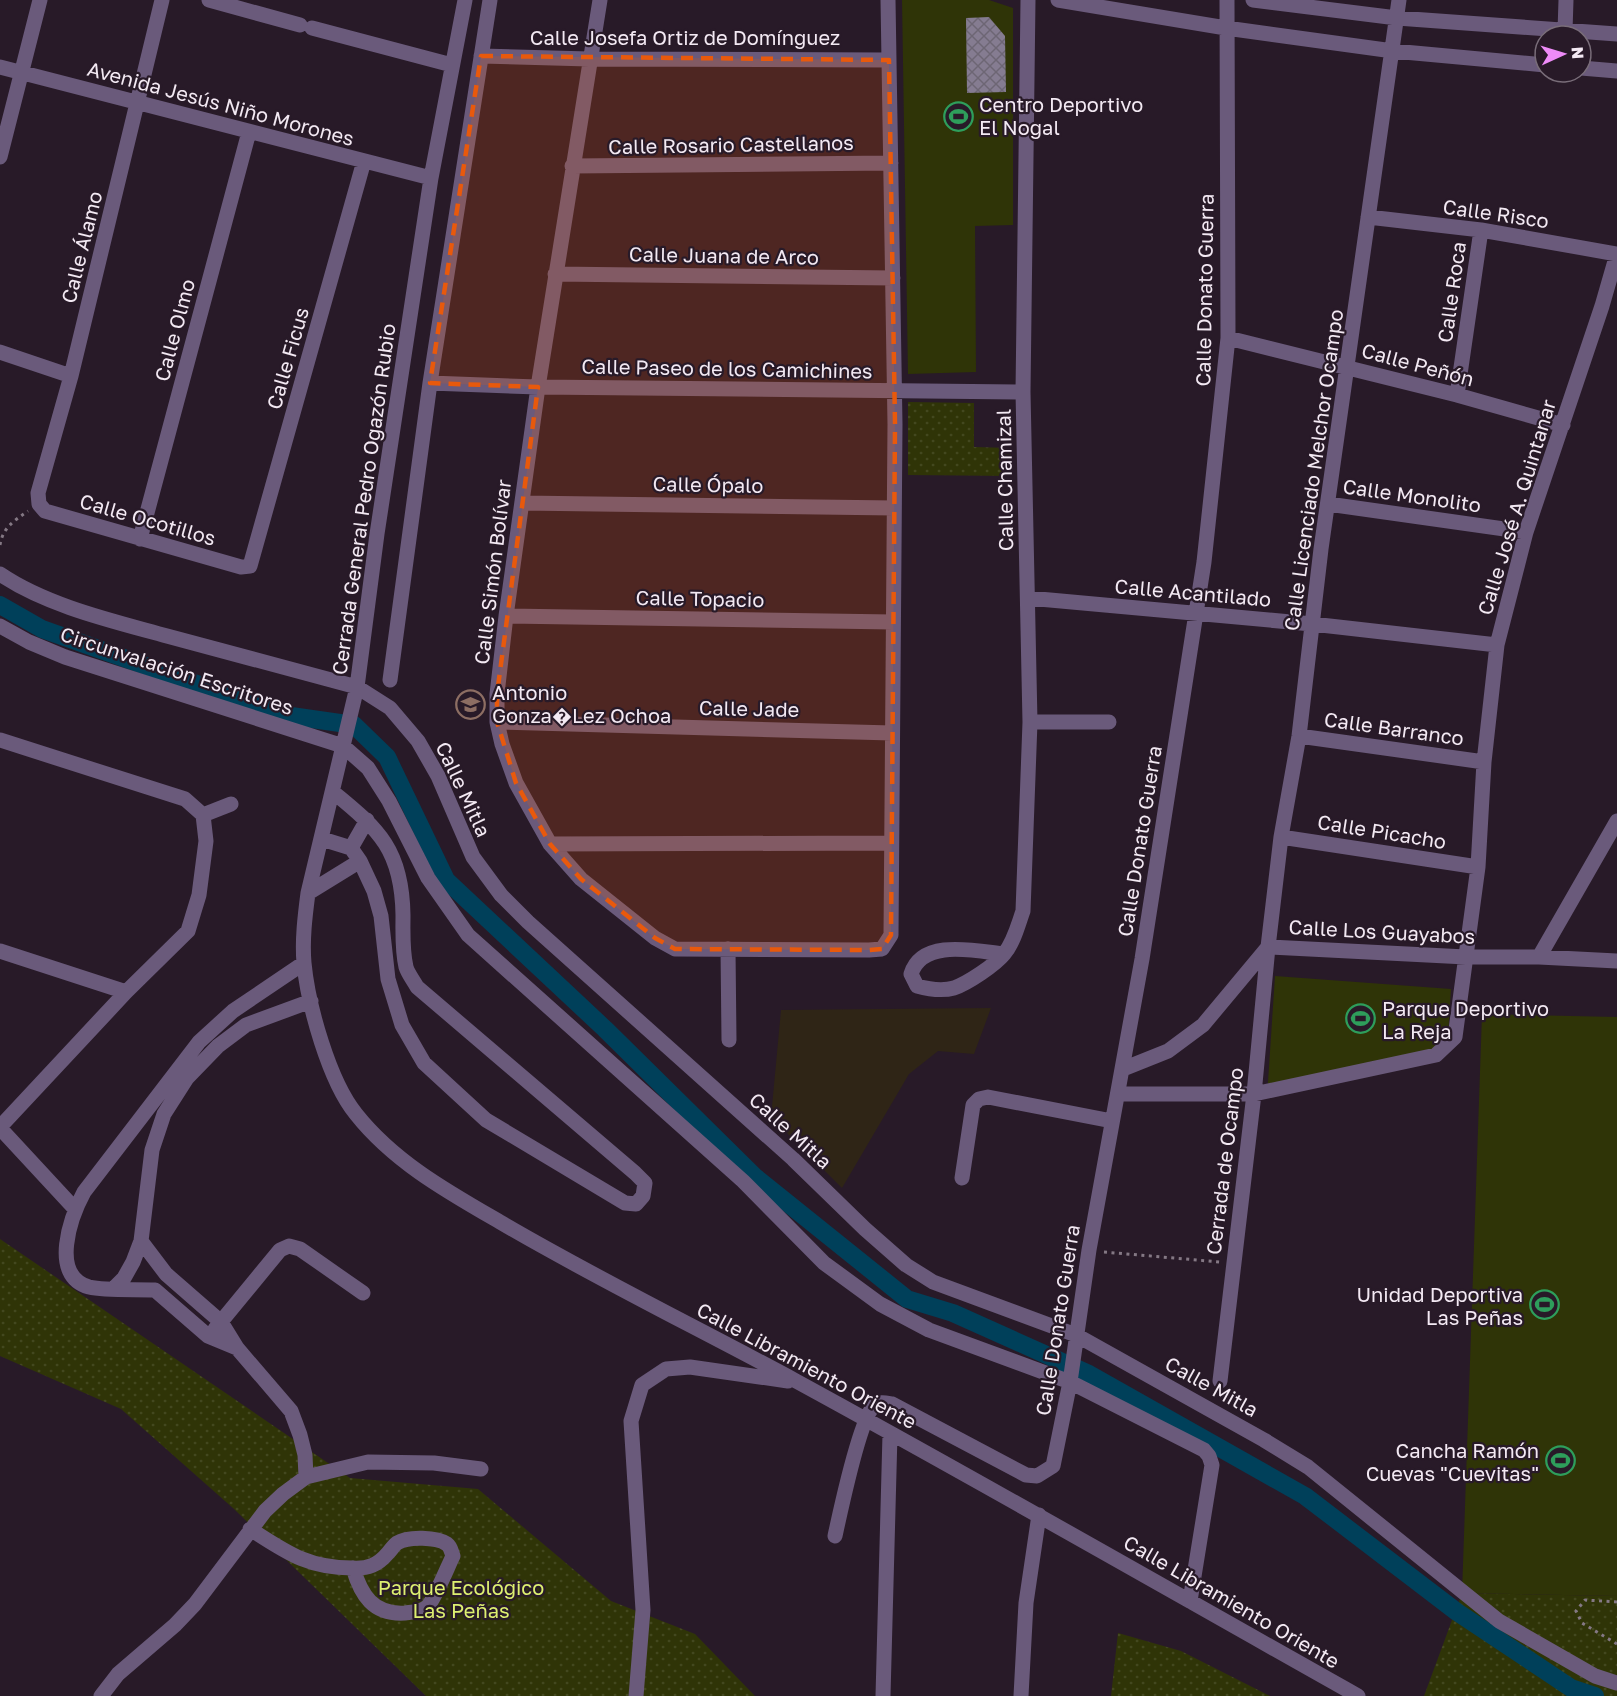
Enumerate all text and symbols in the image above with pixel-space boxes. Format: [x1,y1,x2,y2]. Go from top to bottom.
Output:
north arrow [1533,24,1593,84]
street label: Calle Josefa Ortiz de Domínguez [530,25,840,49]
text: N [1568,46,1588,60]
street label: Avenida Jesús Niño Morones [85,56,357,150]
place label: Centro Deportivo El Nogal [979,92,1143,139]
sports icon: Centro Deportivo El Nogal [942,100,974,132]
street label: Calle Rosario Castellanos [608,130,854,158]
street label: Calle Álamo [56,189,106,305]
street label: Calle Donato Guerra [1190,193,1218,387]
street label: Calle Risco [1442,194,1550,232]
street label: Calle Roca [1432,240,1470,344]
street label: Calle Juana de Arco [629,241,819,269]
street label: Calle Olmo [149,276,199,384]
street label: Calle Ficus [261,304,313,412]
street label: Calle Licenciado Melchor Ocampo [1279,308,1347,632]
street label: Cerrada General Pedro Ogazón Rubio [326,322,400,676]
street label: Calle Peñón [1359,338,1477,390]
street label: Calle Paseo de los Camichines [581,353,873,383]
street label: Calle José A. Quintanar [1472,396,1560,618]
street label: Calle Chamizal [991,409,1017,551]
street label: Calle Ópalo [652,471,764,497]
street label: Calle Monolito [1341,473,1483,517]
street label: Calle Simón Bolívar [469,478,515,666]
street label: Calle Ocotillos [77,488,219,550]
street label: Calle Acantilado [1114,573,1272,611]
street label: Calle Topacio [636,585,764,611]
street label: Circunvalación Escritores [58,621,296,719]
place label: Antonio Gonza�Lez Ochoa [492,680,671,727]
school or university icon: Antonio Gonza�Lez Ochoa [455,688,487,720]
street label: Calle Jade [699,695,799,721]
street label: Calle Barranco [1323,706,1465,750]
street label: Calle Mitla [431,738,497,840]
street label: Calle Donato Guerra [1112,744,1166,938]
street label: Calle Picacho [1316,809,1448,853]
street label: Calle Los Guayabos [1288,914,1476,948]
place label: Parque Deportivo La Reja [1382,996,1549,1043]
sports icon: Parque Deportivo La Reja [1345,1003,1377,1035]
street label: Cerrada de Ocampo [1201,1066,1247,1256]
street label: Calle Mitla [745,1087,837,1173]
street label: Calle Donato Guerra [1030,1223,1084,1417]
place label: Unidad Deportiva Las Peñas [1356,1282,1523,1329]
sports icon: Unidad Deportiva Las Peñas [1528,1289,1560,1321]
street label: Calle Libramiento Oriente [693,1297,921,1433]
street label: Calle Mitla [1161,1351,1263,1421]
place label: Cancha Ramón Cuevas "Cuevitas" [1366,1438,1539,1485]
sports icon: Cancha Ramón Cuevas "Cuevitas" [1544,1445,1576,1477]
street label: Calle Libramiento Oriente [1120,1529,1344,1673]
park label: Parque Ecológico Las Peñas [378,1575,544,1622]

